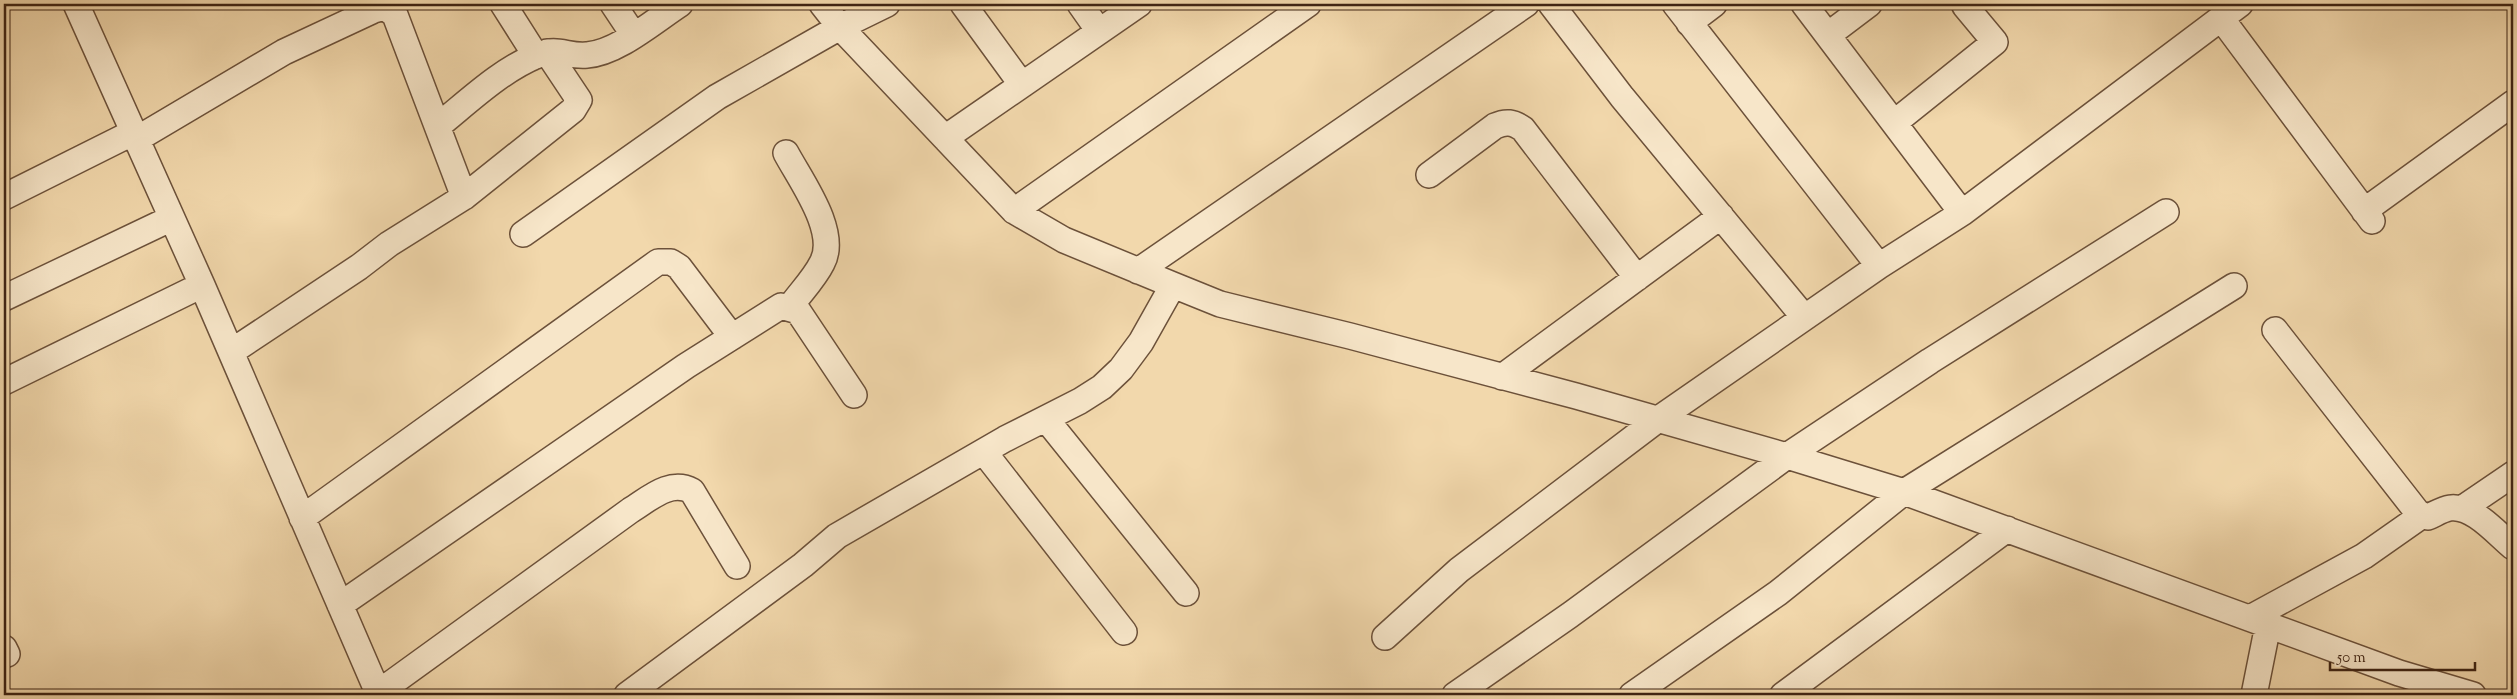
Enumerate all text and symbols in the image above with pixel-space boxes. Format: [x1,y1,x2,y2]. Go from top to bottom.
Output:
scale bar [2330,639,2474,671]
text: 50 m [2336,648,2366,669]

